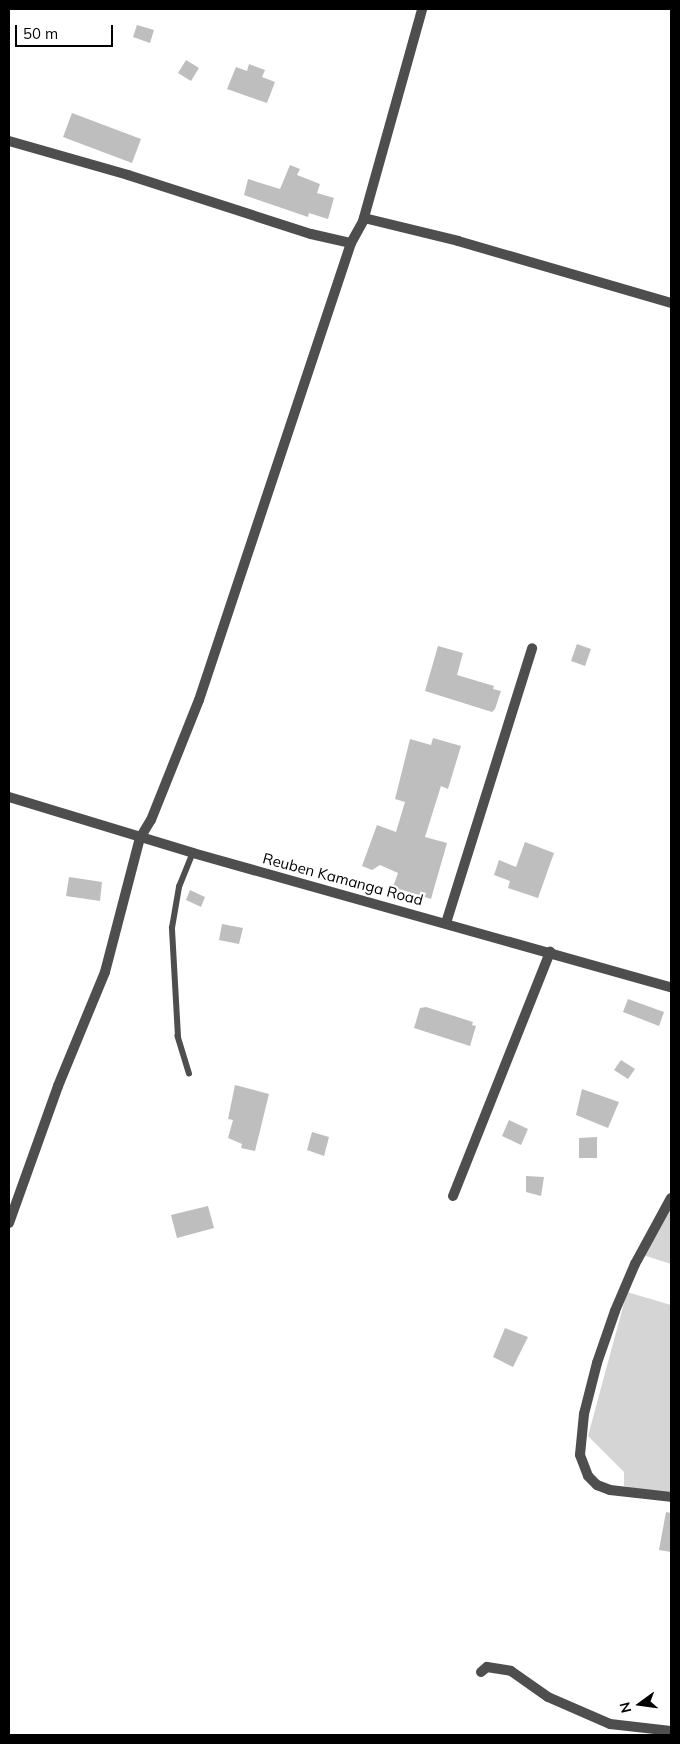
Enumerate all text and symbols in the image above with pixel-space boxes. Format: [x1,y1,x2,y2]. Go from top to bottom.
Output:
scale bar [18,15,115,47]
text: 50 m [23,24,58,43]
street label: Reuben Kamanga Road [261,849,425,909]
north arrow [615,1679,665,1729]
text: N [615,1700,635,1715]

